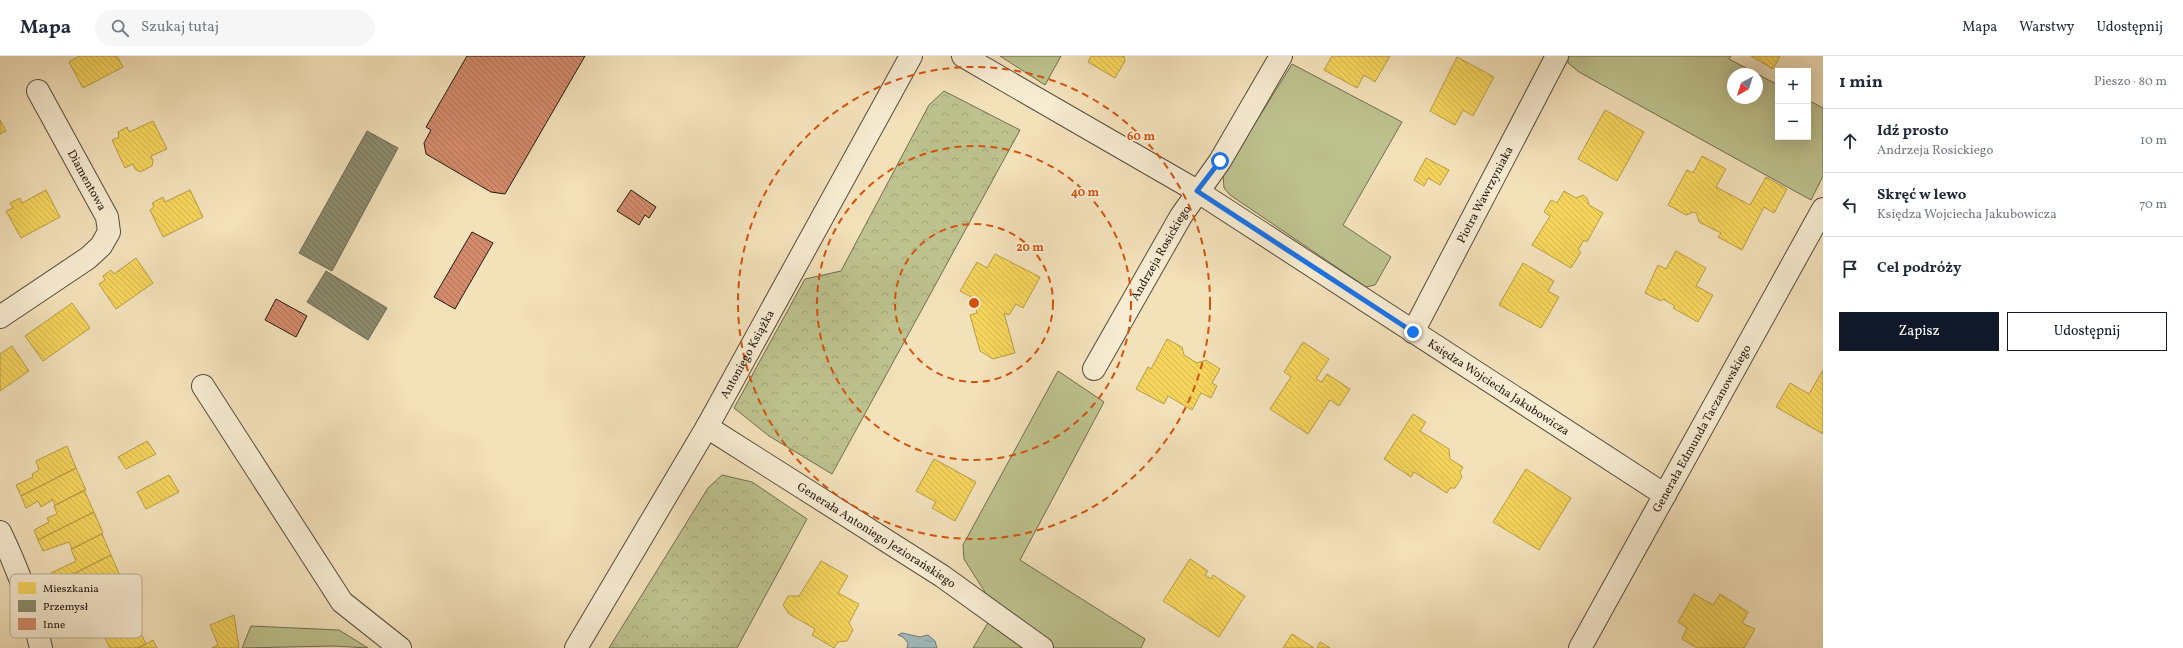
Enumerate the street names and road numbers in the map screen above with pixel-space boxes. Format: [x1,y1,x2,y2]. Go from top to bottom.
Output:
street label: Piotra Wawrzyniaka [1454,144,1517,246]
street label: Diamentowa [63,147,109,214]
street label: Andrzeja Rosickiego [1128,202,1195,304]
street label: Antoniego Książka [717,307,779,402]
street label: Księdza Wojciecha Jakubowicza [1424,336,1572,440]
street label: Generała Edmunda Taczanowskiego [1649,342,1755,516]
street label: Generała Antoniego Jeziorańskiego [794,479,959,592]

